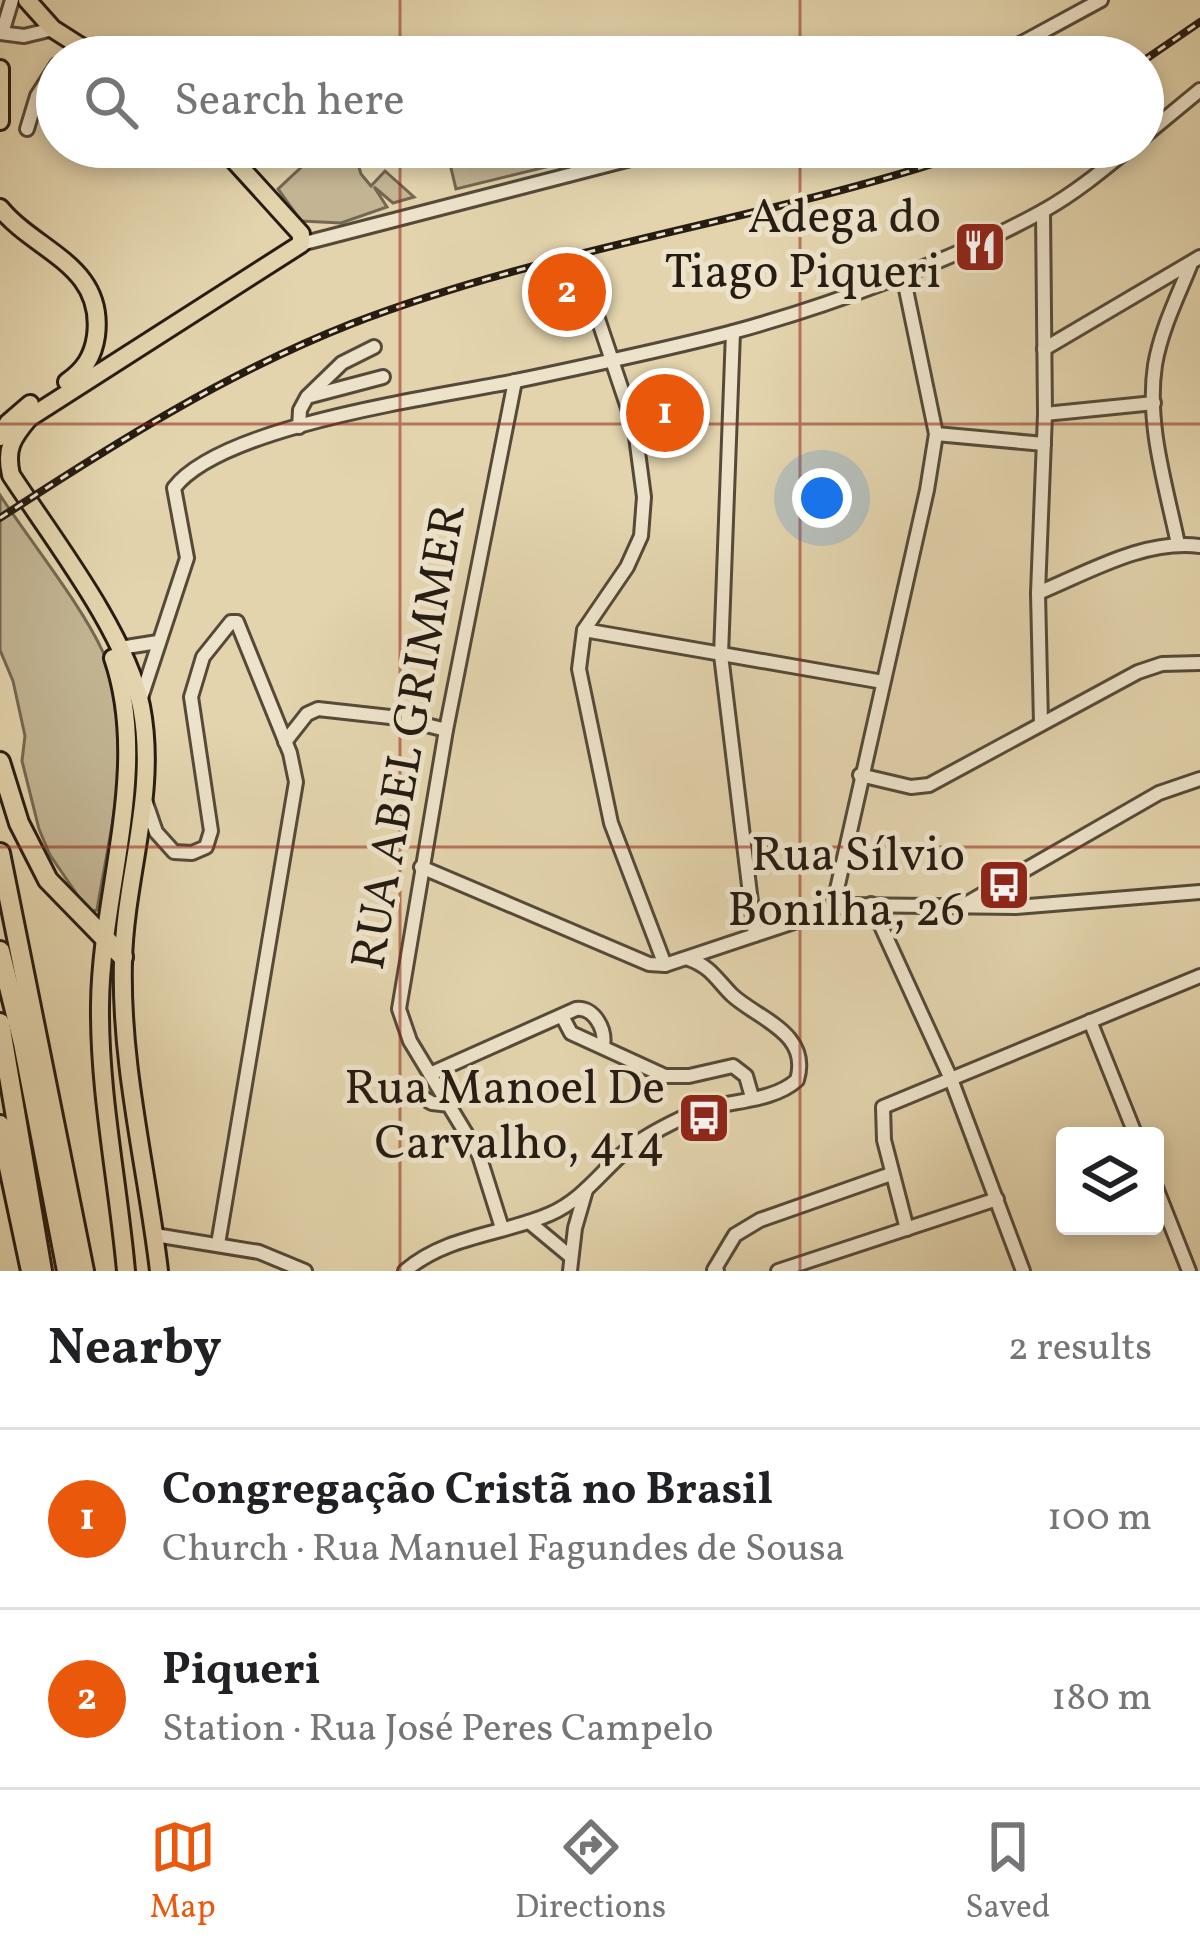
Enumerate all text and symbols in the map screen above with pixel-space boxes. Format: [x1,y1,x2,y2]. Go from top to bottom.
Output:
search box [36,36,1164,168]
icon: search [78,69,144,135]
text: Search here [174,71,405,134]
place label: Adega do Tiago Piqueri [664,186,941,308]
restaurant icon: Adega do Tiago Piqueri [952,219,1008,275]
pin: 2 [528,247,606,337]
pin: 1 [626,368,704,458]
your location [792,468,852,528]
street label: RUA ABEL GRIMMER [337,499,485,975]
place label: Rua Sílvio Bonilha, 26 [727,824,965,946]
bus stop icon: Rua Sílvio Bonilha, 26 [976,857,1032,913]
place label: Rua Manoel De Carvalho, 414 [344,1057,665,1179]
bus stop icon: Rua Manoel De Carvalho, 414 [676,1090,732,1146]
map controls [1056,1127,1164,1235]
button: layers [1056,1127,1164,1235]
text: Nearby [48,1314,222,1385]
text: 2 results [1008,1322,1152,1376]
text: Congregação Cristã no Brasil [162,1460,773,1523]
text: 1 [79,1492,95,1546]
text: 100 m [1047,1492,1152,1546]
text: Church · Rua Manuel Fagundes de Sousa [162,1523,845,1577]
text: Piqueri [162,1640,321,1703]
text: 2 [77,1672,97,1726]
text: 180 m [1051,1672,1152,1726]
text: Station · Rua José Peres Campelo [162,1703,714,1757]
tab: Map [150,1814,216,1932]
tab: Directions [515,1814,666,1932]
tab: Saved [965,1814,1050,1932]

